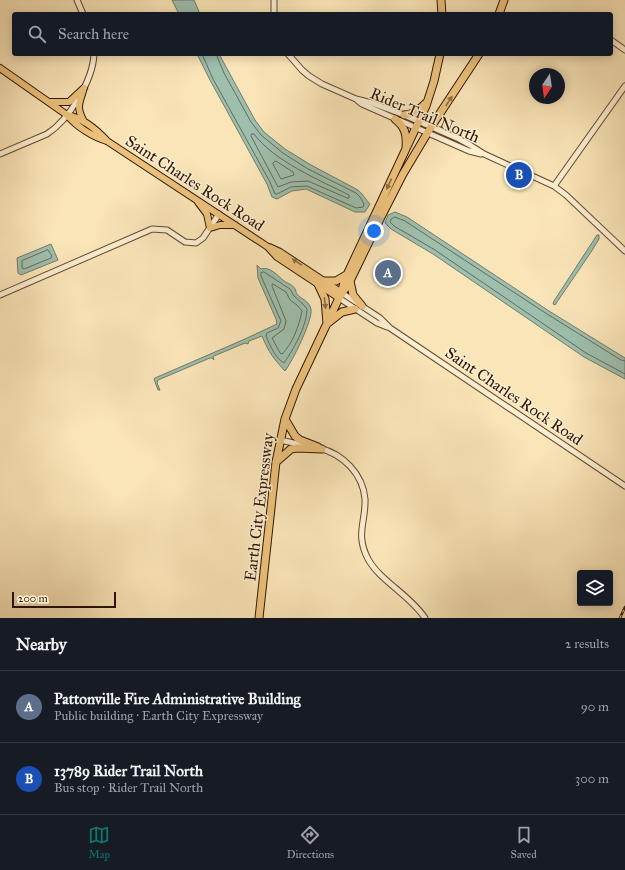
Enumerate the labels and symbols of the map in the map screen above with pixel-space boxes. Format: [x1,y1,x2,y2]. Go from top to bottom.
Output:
north arrow [529,68,565,104]
street label: Rider Trail North [367,83,483,147]
one-way arrow [445,95,452,106]
street label: Saint Charles Rock Road [122,131,268,235]
pin: B [506,160,532,190]
one-way arrow [386,179,392,190]
your location [364,221,384,241]
pin: A [375,258,401,288]
one-way arrow [291,259,302,266]
one-way arrow [321,297,328,309]
street label: Saint Charles Rock Road [442,343,586,449]
street label: Earth City Expressway [240,431,278,582]
scale bar [12,590,116,609]

